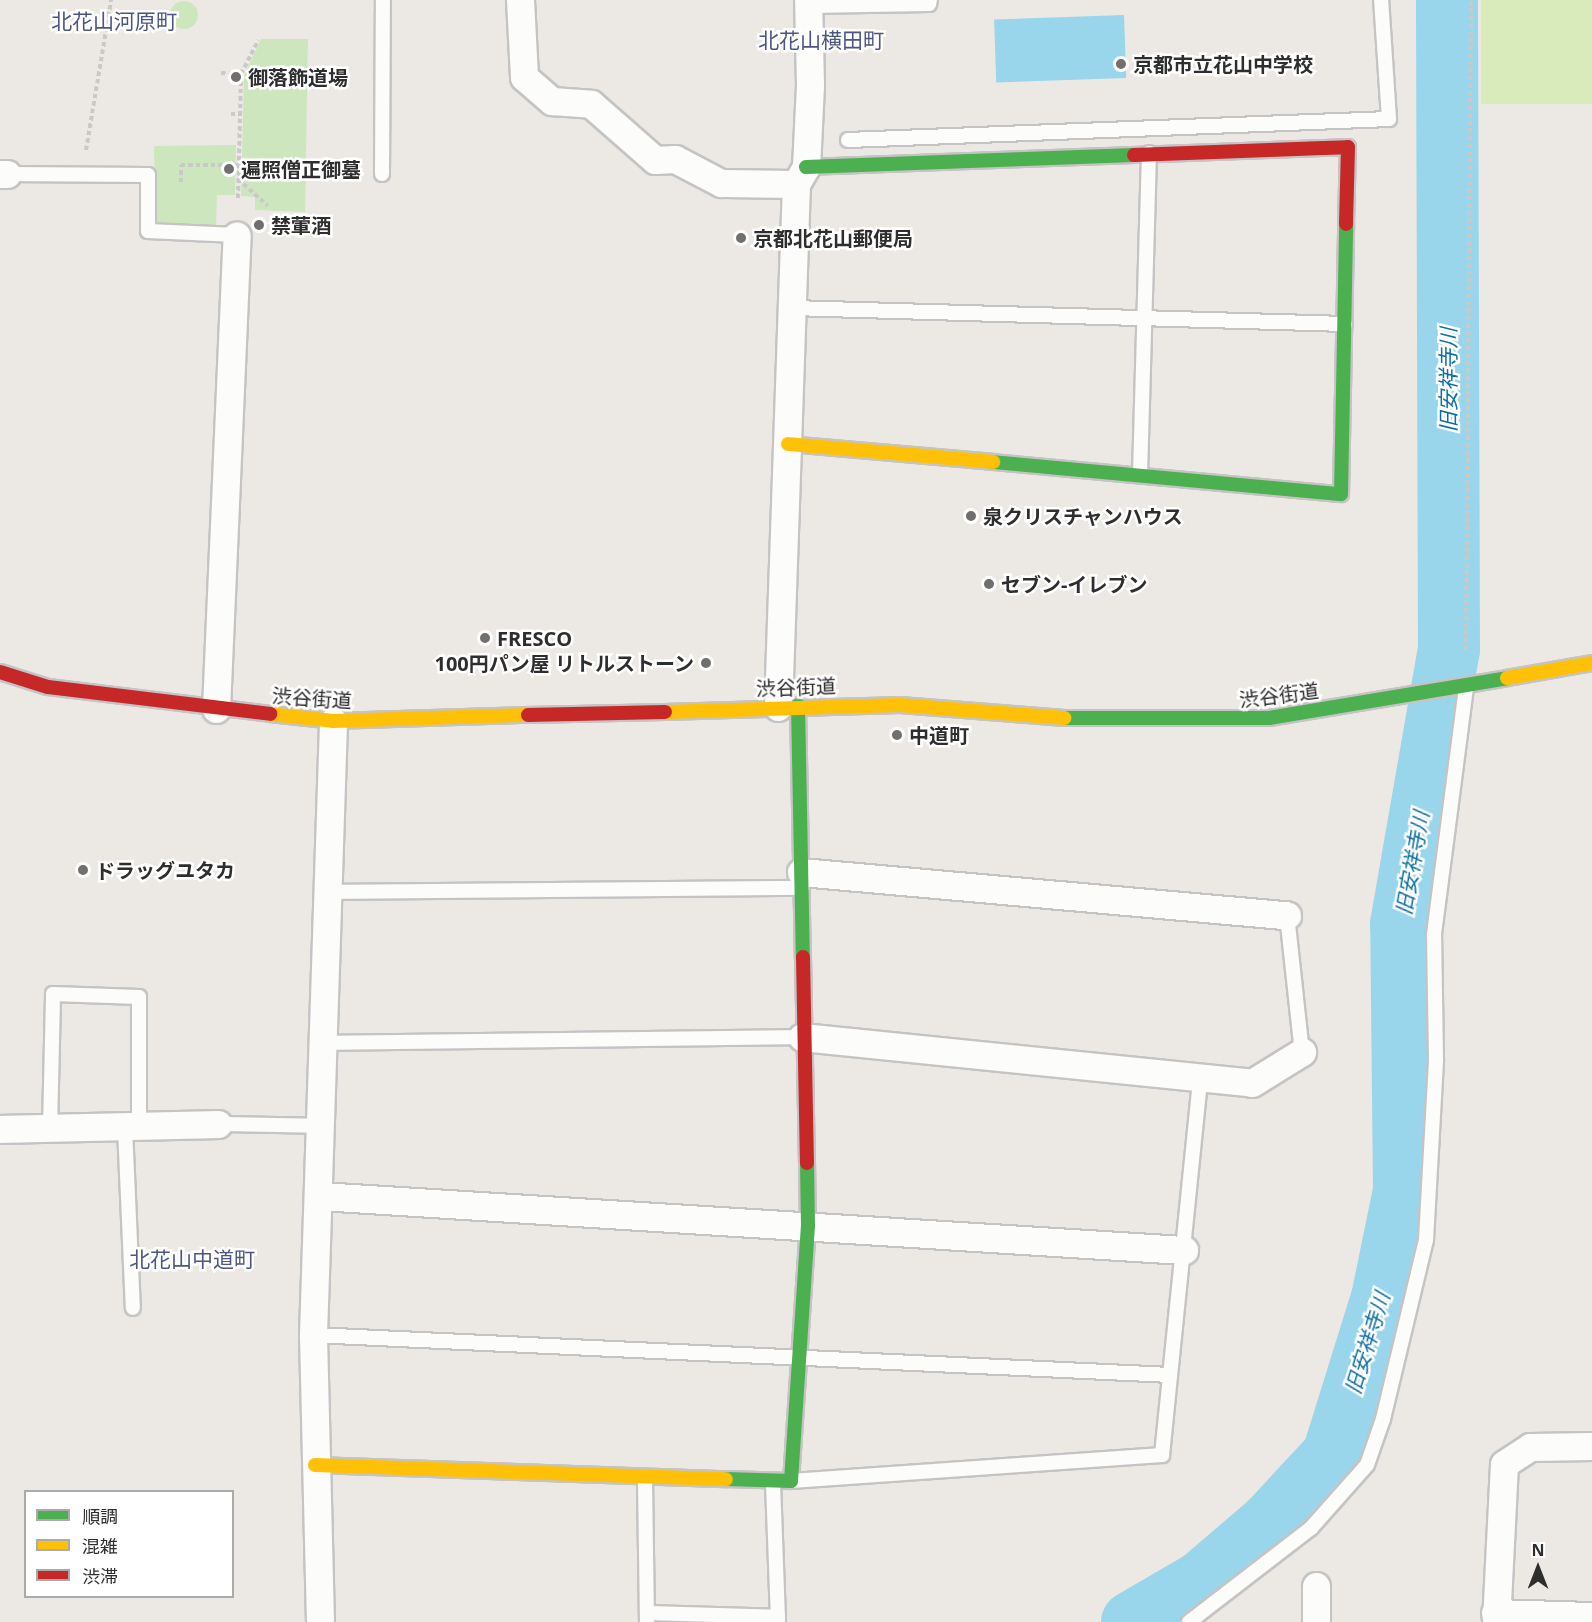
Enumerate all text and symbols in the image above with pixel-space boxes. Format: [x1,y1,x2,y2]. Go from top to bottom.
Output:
district label: 北花山河原町 [51,8,177,34]
district label: 北花山横田町 [758,27,884,53]
place label: 京都市立花山中学校 [1133,52,1313,76]
marker: 京都市立花山中学校 [1114,57,1128,71]
place label: 御落飾道場 [248,65,348,89]
marker: 御落飾道場 [229,70,243,84]
place label: 遍照僧正御墓 [241,157,361,181]
marker: 遍照僧正御墓 [222,162,236,176]
place label: 禁葷酒 [271,213,331,237]
marker: 禁葷酒 [252,218,266,232]
place label: 京都北花山郵便局 [753,226,913,250]
marker: 京都北花山郵便局 [734,231,748,245]
water label: 旧安祥寺川 [1435,328,1461,432]
place label: 泉クリスチャンハウス [983,504,1183,528]
marker: 泉クリスチャンハウス [964,509,978,523]
place label: セブン-イレブン [1001,572,1147,596]
marker: セブン-イレブン [982,577,996,591]
place label: FRESCO [497,626,572,650]
marker: FRESCO [478,631,492,645]
place label: 100円パン屋 リトルストーン [434,651,694,675]
marker: 100円パン屋 リトルストーン [699,656,713,670]
street label: 渋谷街道 [756,674,836,700]
street label: 渋谷街道 [1238,678,1320,712]
street label: 渋谷街道 [271,683,353,713]
place label: 中道町 [909,723,969,747]
marker: 中道町 [890,728,904,742]
water label: 旧安祥寺川 [1390,809,1434,917]
place label: ドラッグユタカ [95,858,235,882]
marker: ドラッグユタカ [76,863,90,877]
district label: 北花山中道町 [129,1246,255,1272]
water label: 旧安祥寺川 [1340,1289,1394,1397]
legend [24,1490,234,1598]
text: 順調 [82,1504,118,1528]
text: 混雑 [82,1534,118,1558]
north arrow [1508,1538,1568,1598]
text: N [1531,1539,1545,1561]
text: 渋滞 [82,1564,118,1588]

